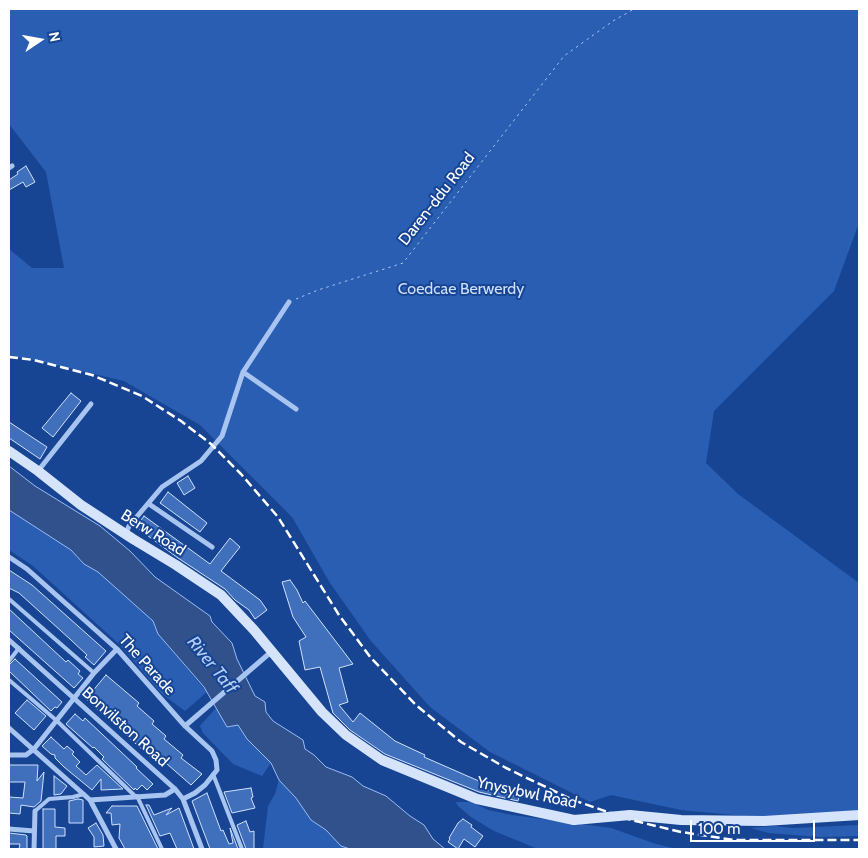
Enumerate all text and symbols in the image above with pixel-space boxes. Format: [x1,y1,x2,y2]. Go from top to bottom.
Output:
north arrow [15,15,65,65]
text: N [45,30,65,44]
street label: Daren-ddu Road [395,149,479,249]
park label: Coedcae Berwerdy [398,279,524,299]
street label: Berw Road [117,506,189,560]
street label: The Parade [115,631,179,699]
water label: River Taff [182,632,242,698]
street label: Bonvilston Road [78,683,172,771]
street label: Ynysybwl Road [475,773,579,813]
scale bar [693,810,818,842]
text: 100 m [698,820,740,838]

